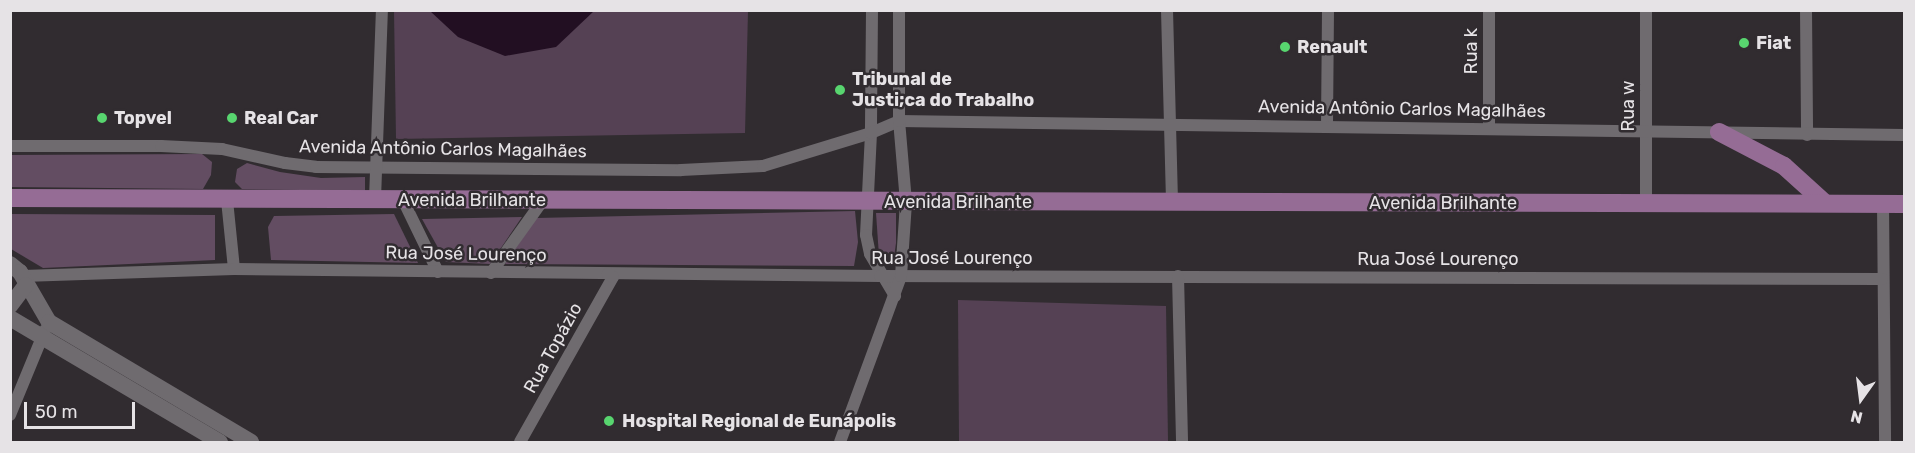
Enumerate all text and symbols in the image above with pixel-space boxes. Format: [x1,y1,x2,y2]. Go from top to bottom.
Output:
street label: Rua k [1460,28,1482,74]
place label: Fiat [1756,32,1791,54]
place label: Renault [1297,36,1367,58]
marker: Fiat [1737,36,1751,50]
marker: Renault [1278,40,1292,54]
place label: Tribunal de Justi;ca do Trabalho [852,69,1035,112]
street label: Rua w [1617,80,1639,132]
marker: Tribunal de Justi;ca do Trabalho [833,83,847,97]
street label: Avenida Antônio Carlos Magalhães [1258,96,1546,122]
place label: Topvel [114,107,172,129]
place label: Real Car [244,107,318,129]
marker: Topvel [95,111,109,125]
marker: Real Car [225,111,239,125]
street label: Avenida Antônio Carlos Magalhães [299,136,587,162]
street label: Avenida Brilhante [398,189,546,211]
street label: Avenida Brilhante [884,191,1032,213]
street label: Avenida Brilhante [1369,192,1517,214]
street label: Rua José Lourenço [385,242,547,266]
street label: Rua José Lourenço [871,247,1033,269]
street label: Rua José Lourenço [1357,248,1519,270]
street label: Rua Topázio [519,299,587,397]
north arrow [1831,369,1891,429]
scale bar [27,390,138,428]
text: 50 m [35,401,78,423]
text: N [1849,406,1864,428]
place label: Hospital Regional de Eunápolis [622,410,896,432]
marker: Hospital Regional de Eunápolis [600,412,618,430]

